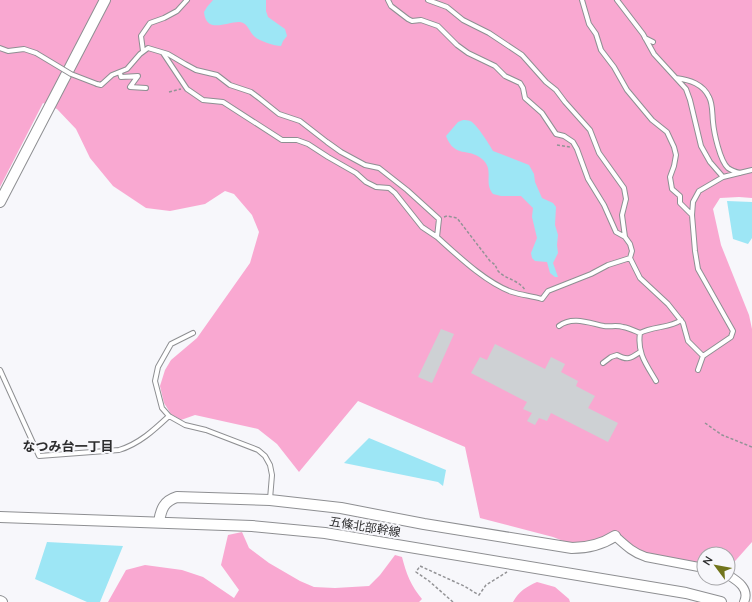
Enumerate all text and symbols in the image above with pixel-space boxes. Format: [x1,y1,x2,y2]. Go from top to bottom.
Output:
district label: なつみ台一丁目 [22,438,114,456]
street label: 五條北部幹線 [328,513,402,541]
north arrow [696,546,736,586]
text: N [699,553,716,568]

